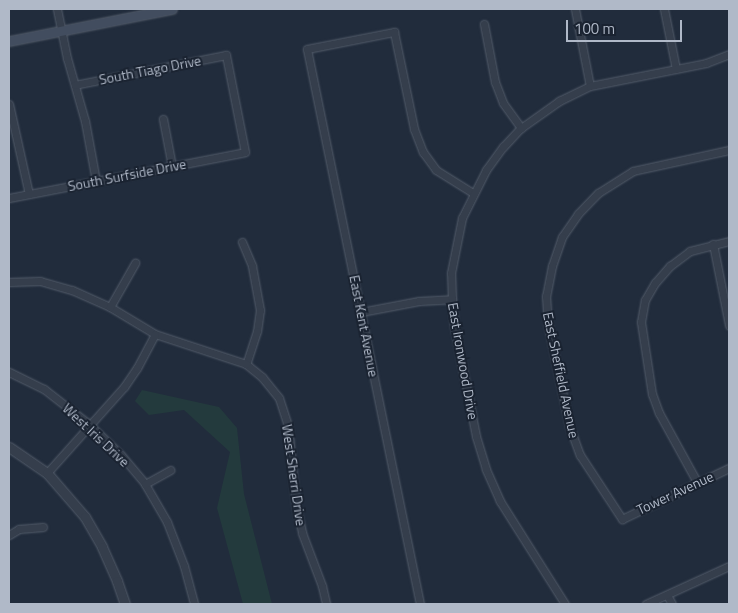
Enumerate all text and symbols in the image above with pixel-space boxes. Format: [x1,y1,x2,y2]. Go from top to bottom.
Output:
scale bar [568,10,684,42]
text: 100 m [574,17,615,40]
street label: South Tiago Drive [98,52,202,88]
street label: South Surfside Drive [66,155,188,195]
street label: East Kent Avenue [346,274,382,378]
street label: East Ironwood Drive [444,301,482,421]
street label: East Sheffield Avenue [539,310,583,440]
street label: West Iris Drive [59,400,133,470]
street label: West Sherri Drive [279,423,309,527]
street label: Tower Avenue [634,468,716,518]

